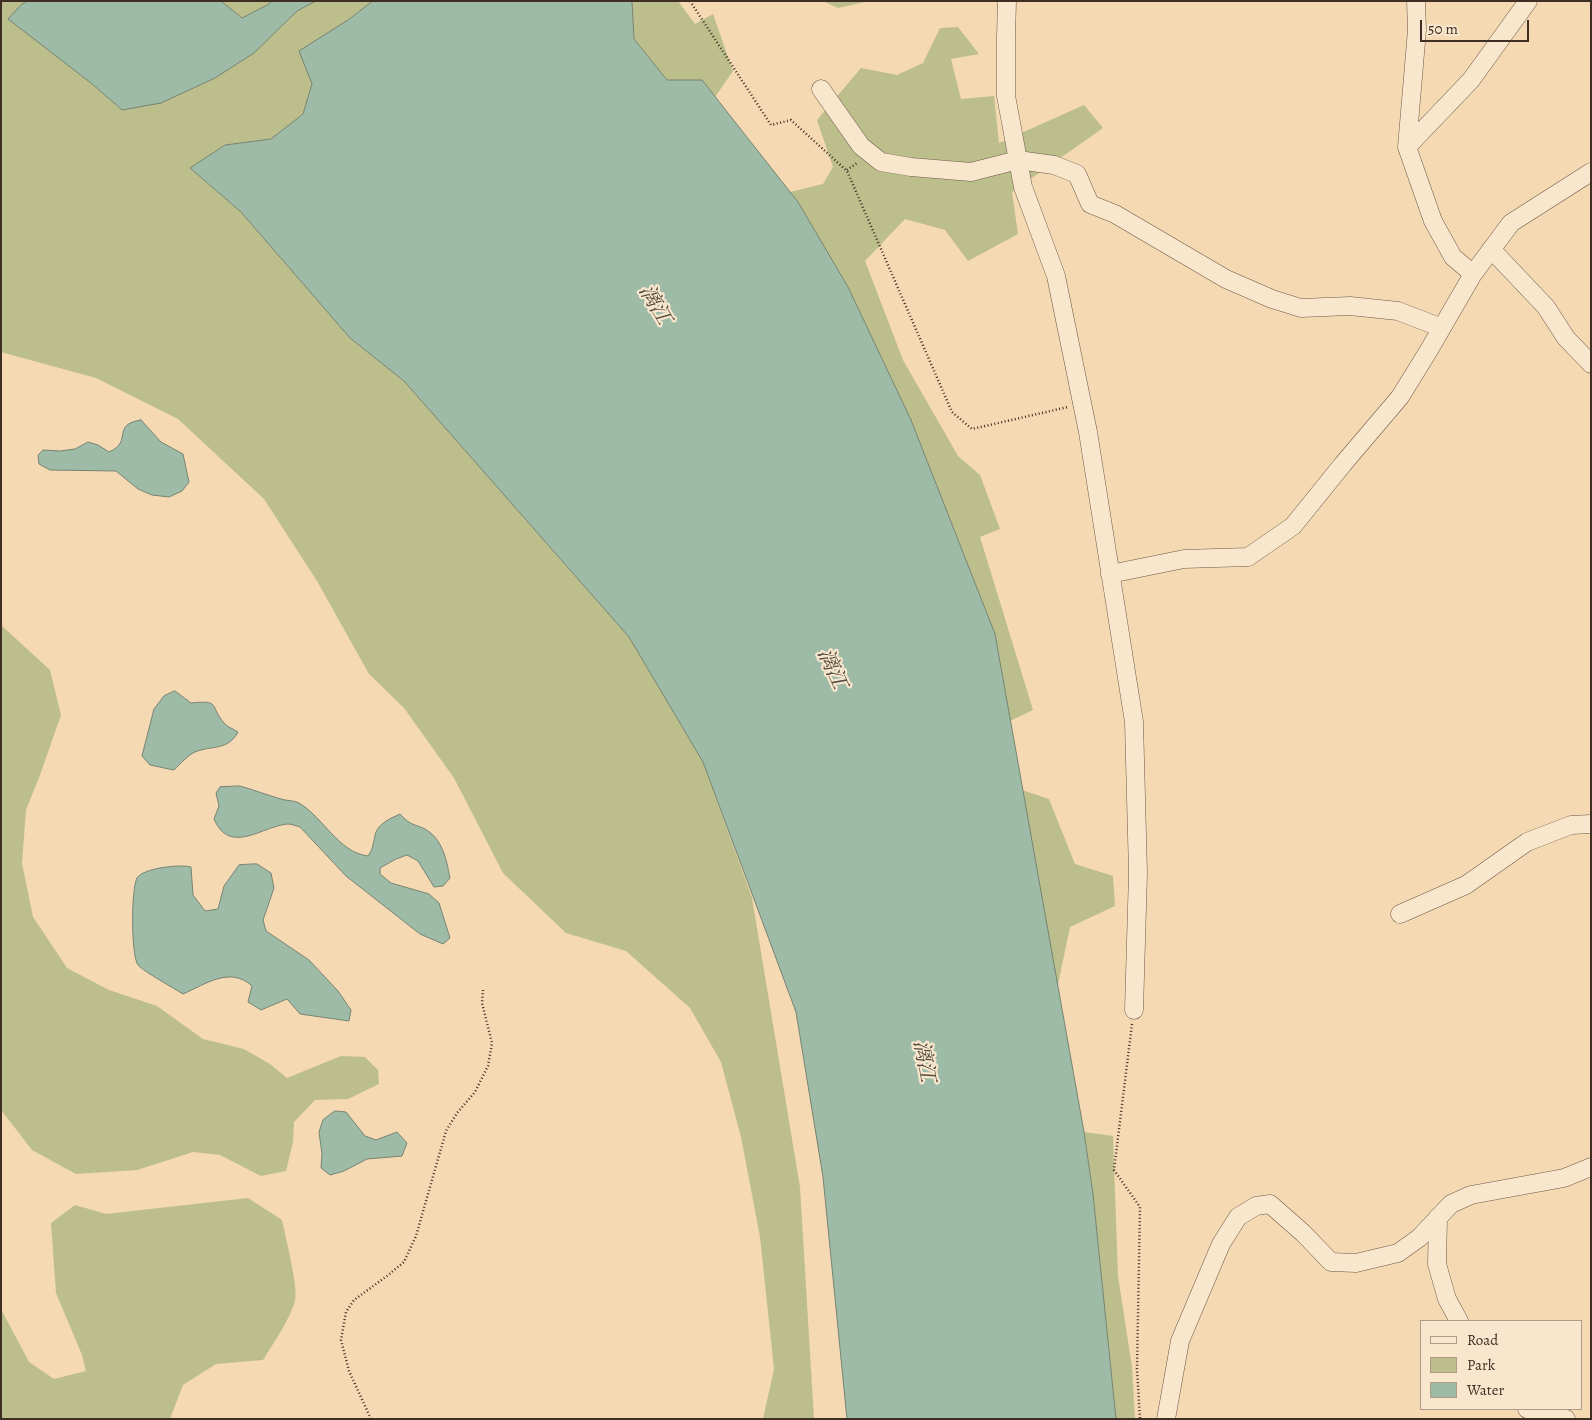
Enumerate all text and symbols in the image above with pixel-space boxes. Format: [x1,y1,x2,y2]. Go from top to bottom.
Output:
scale bar [1422,10,1531,42]
text: 50 m [1428,19,1458,39]
water label: 漓江 [633,281,675,329]
water label: 漓江 [811,645,851,693]
water label: 漓江 [907,1038,939,1084]
legend [1420,1320,1582,1410]
text: Road [1467,1330,1498,1350]
text: Park [1467,1355,1495,1375]
text: Water [1467,1380,1504,1400]

